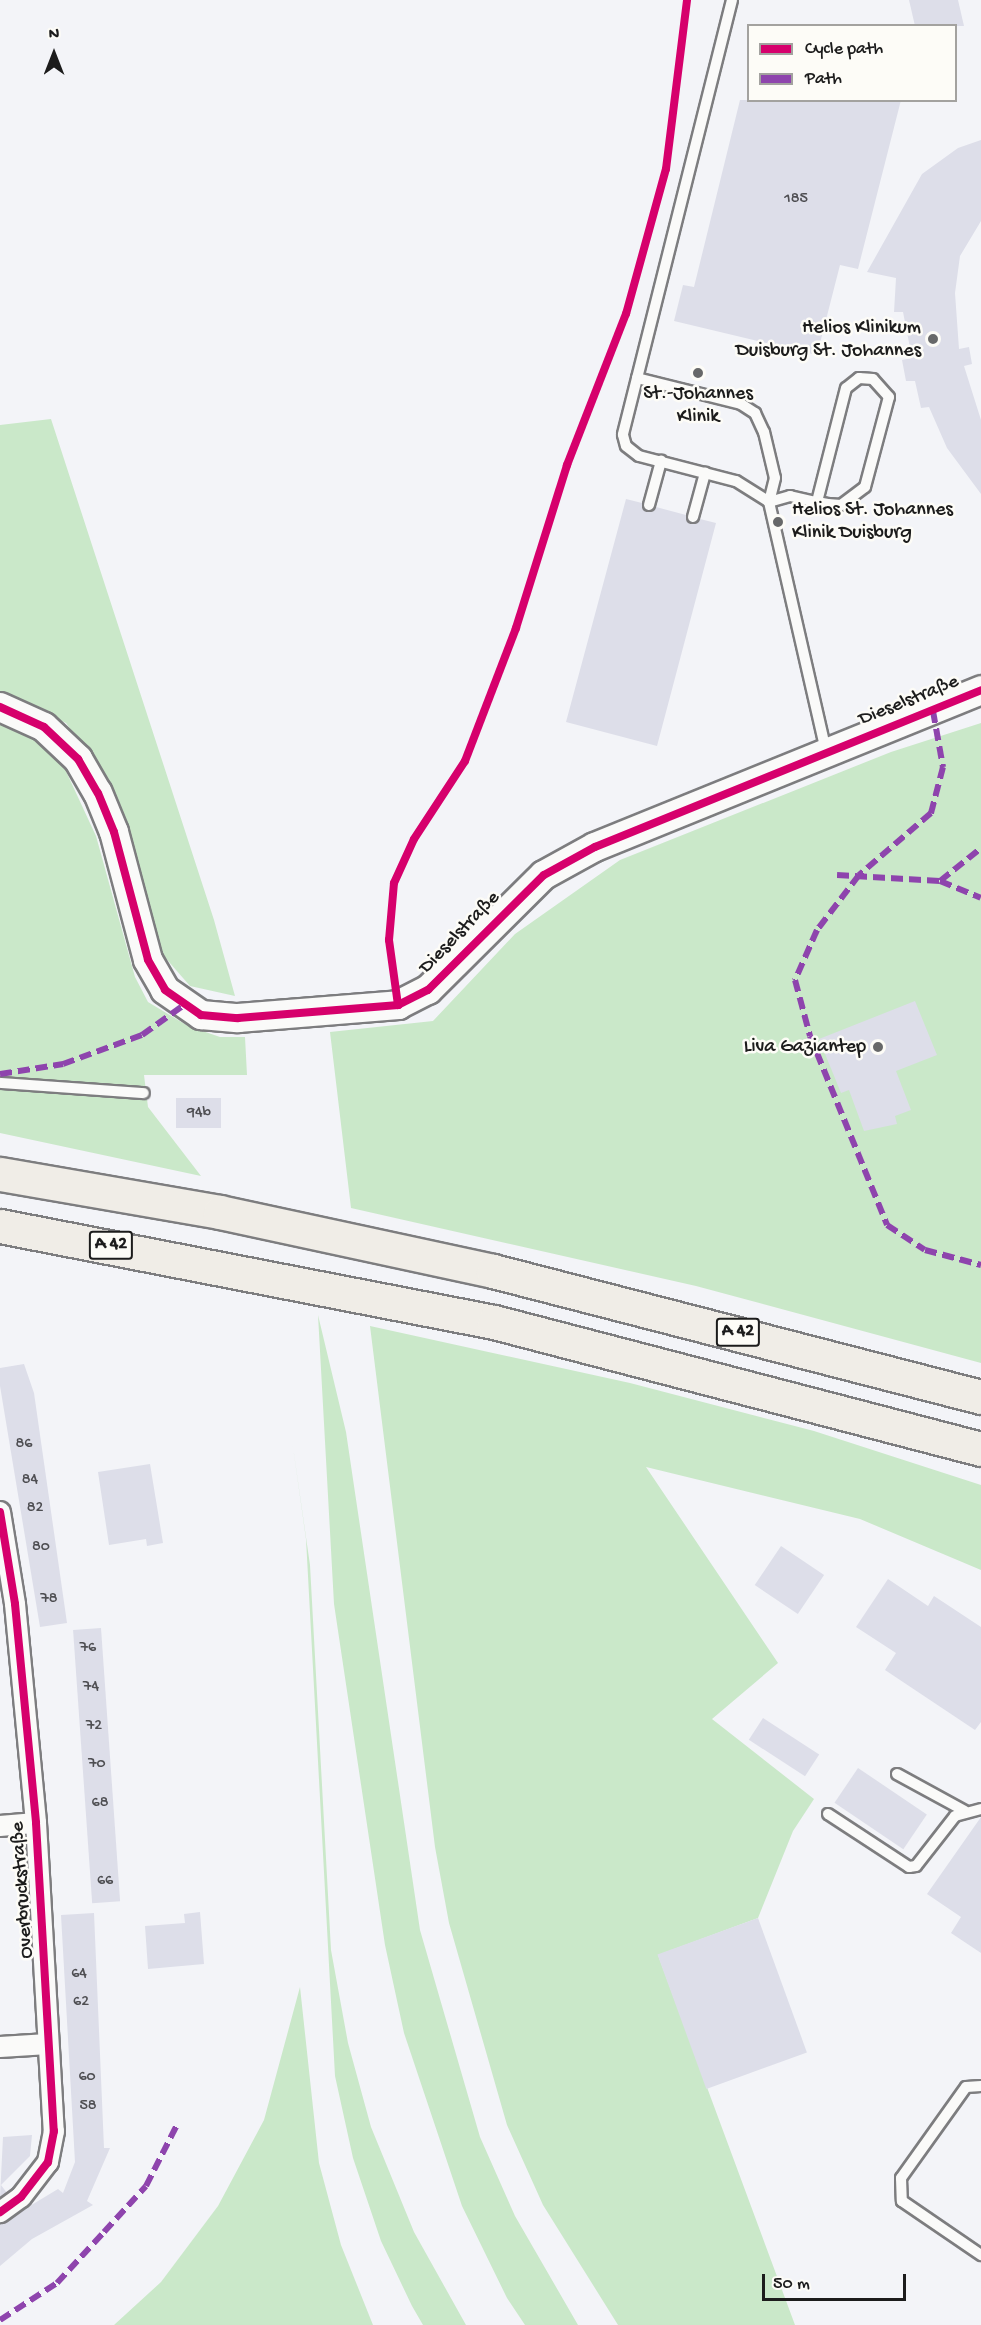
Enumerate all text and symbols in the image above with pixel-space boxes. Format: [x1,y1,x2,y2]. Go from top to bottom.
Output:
north arrow [24,24,84,84]
legend [747,24,957,102]
text: N [49,26,59,45]
text: Cycle path [805,39,883,60]
text: Path [805,69,842,90]
house number: 185 [784,190,808,210]
place label: Helios Klinikum Duisburg St. Johannes [736,316,921,363]
marker: Helios Klinikum Duisburg St. Johannes [926,332,940,346]
marker: St.-Johannes Klinik [691,366,705,380]
place label: St.-Johannes Klinik [643,382,753,429]
place label: Helios St. Johannes Klinik Duisburg [792,498,953,545]
marker: Helios St. Johannes Klinik Duisburg [769,513,787,531]
street label: Dieselstraße [855,670,963,732]
street label: Dieselstraße [415,887,505,979]
place label: Liva Gaziantep [744,1035,866,1059]
marker: Liva Gaziantep [871,1040,885,1054]
house number: 94b [187,1104,211,1124]
road number: A 42 [88,1230,134,1260]
road number: A 42 [716,1317,760,1347]
house number: 86 [16,1435,32,1455]
house number: 84 [22,1471,38,1491]
house number: 82 [27,1499,43,1519]
house number: 80 [32,1538,50,1558]
house number: 78 [40,1590,58,1610]
house number: 76 [80,1639,96,1659]
house number: 74 [83,1678,99,1698]
house number: 72 [86,1717,102,1737]
house number: 70 [88,1755,106,1775]
house number: 68 [92,1794,108,1814]
street label: Overbruckstraße [6,1821,40,1959]
house number: 66 [97,1872,113,1892]
house number: 64 [71,1965,87,1985]
house number: 62 [73,1993,89,2013]
house number: 60 [78,2068,96,2088]
house number: 58 [79,2097,97,2117]
scale bar [765,2262,909,2300]
text: 50 m [773,2274,810,2295]

